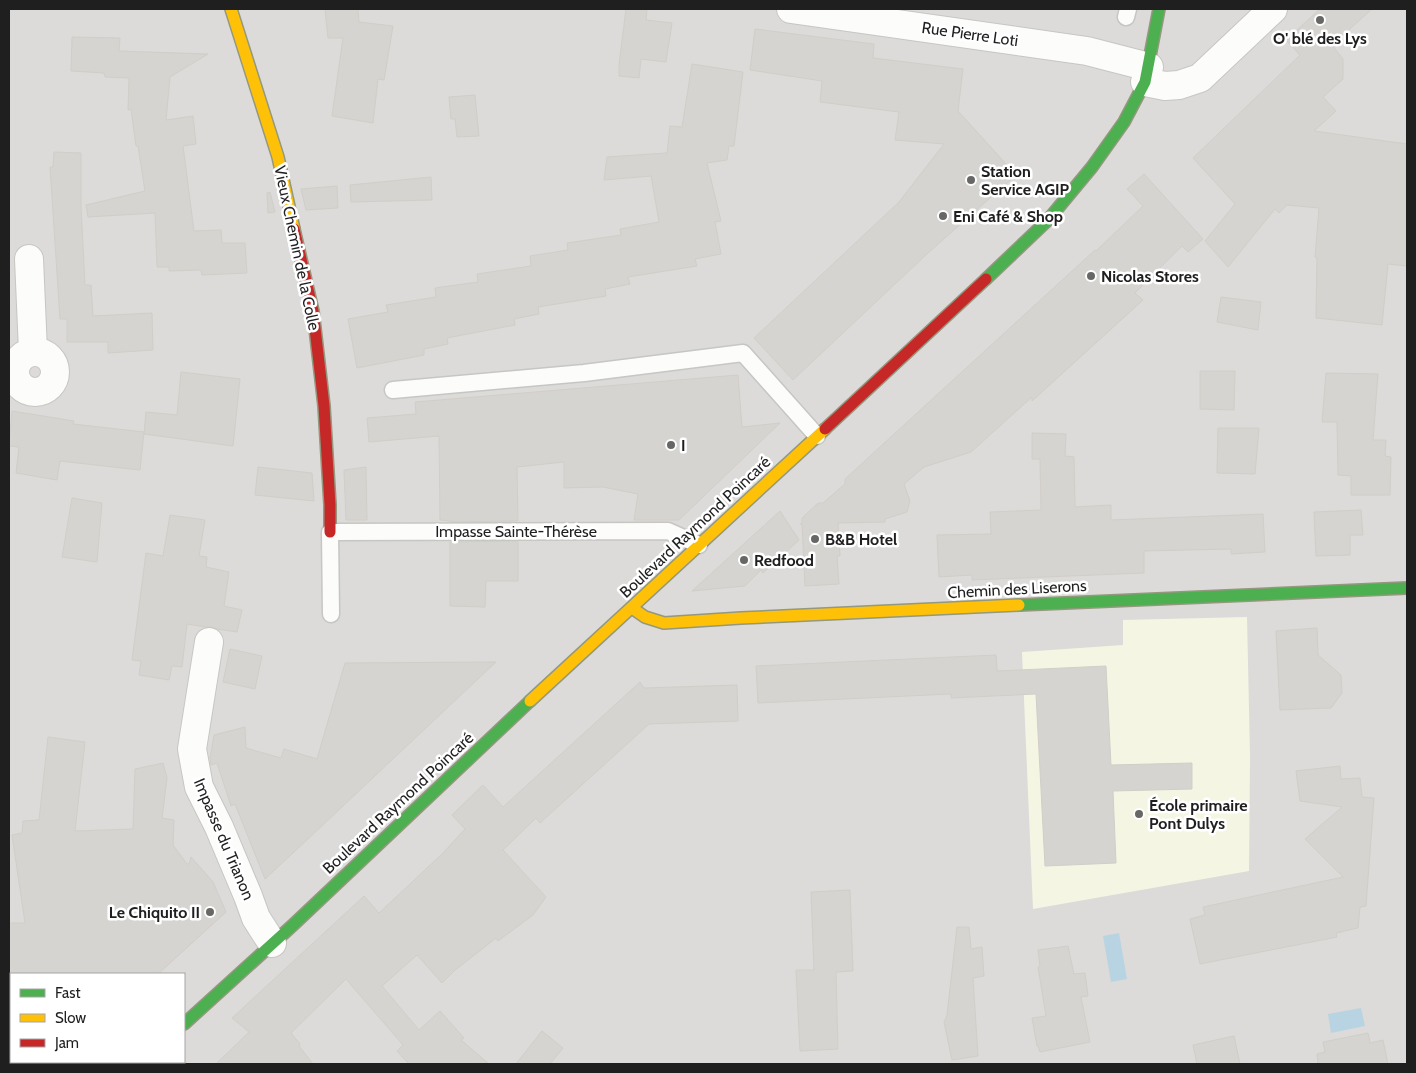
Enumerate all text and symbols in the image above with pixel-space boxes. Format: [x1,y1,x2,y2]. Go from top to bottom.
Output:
marker: O' blé des Lys [1314,14,1326,26]
street label: Rue Pierre Loti [921,18,1019,50]
place label: O' blé des Lys [1273,29,1367,48]
place label: Station Service AGIP [981,162,1070,199]
street label: Vieux Chemin de la Colle [270,164,324,332]
marker: Station Service AGIP [965,174,977,186]
place label: Eni Café & Shop [953,207,1063,226]
marker: Eni Café & Shop [937,210,949,222]
place label: Nicolas Stores [1101,267,1199,286]
marker: Nicolas Stores [1085,270,1097,282]
place label: I [681,436,686,455]
marker: I [665,439,677,451]
street label: Boulevard Raymond Poincaré [616,452,774,602]
street label: Impasse Sainte-Thérèse [435,522,597,541]
place label: B&B Hotel [825,530,897,549]
marker: B&B Hotel [809,533,821,545]
place label: Redfood [754,551,814,570]
marker: Redfood [738,554,750,566]
street label: Chemin des Liserons [947,576,1087,602]
street label: Boulevard Raymond Poincaré [319,728,477,878]
street label: Impasse du Trianon [190,775,258,903]
place label: École primaire Pont Dulys [1149,796,1248,833]
marker: École primaire Pont Dulys [1133,808,1145,820]
place label: Le Chiquito II [109,903,200,922]
marker: Le Chiquito II [204,906,216,918]
legend [10,973,185,1063]
text: Fast [55,984,80,1002]
text: Slow [55,1009,86,1027]
text: Jam [54,1034,79,1052]

